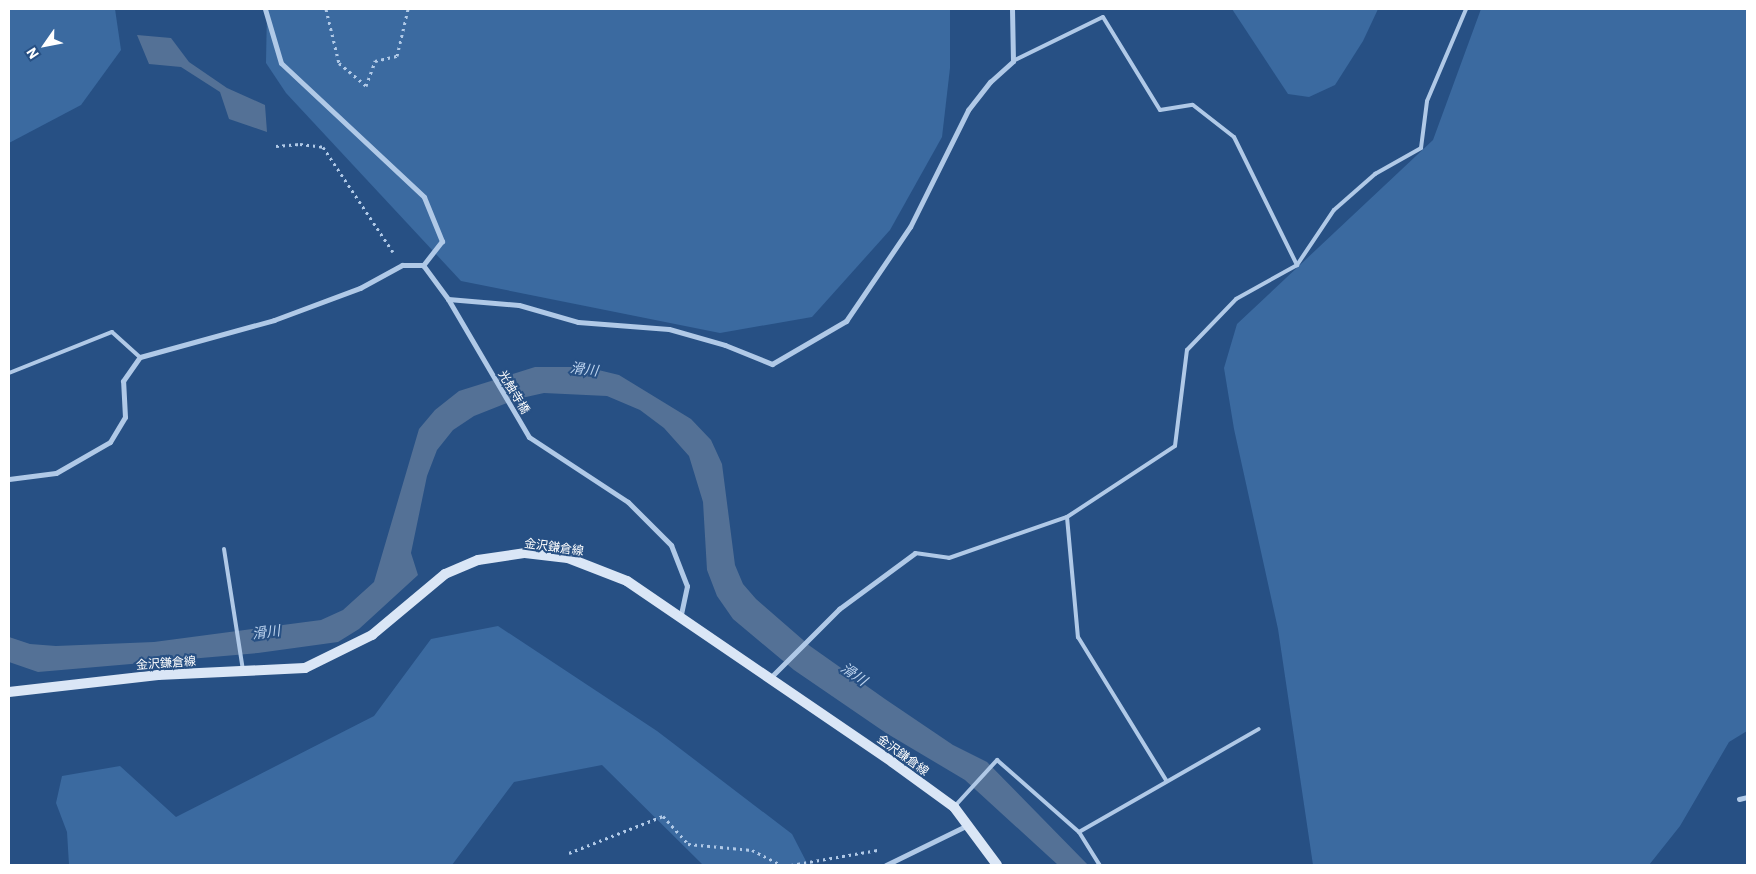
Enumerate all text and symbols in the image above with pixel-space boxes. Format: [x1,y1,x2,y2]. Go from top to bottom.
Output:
north arrow [20,20,70,70]
text: N [22,44,43,62]
water label: 滑川 [569,359,599,379]
street label: 光触寺橋 [495,368,533,416]
street label: 金沢鎌倉線 [523,536,585,558]
water label: 滑川 [251,622,281,642]
street label: 金沢鎌倉線 [136,654,196,672]
water label: 滑川 [838,659,870,689]
street label: 金沢鎌倉線 [874,732,932,778]

